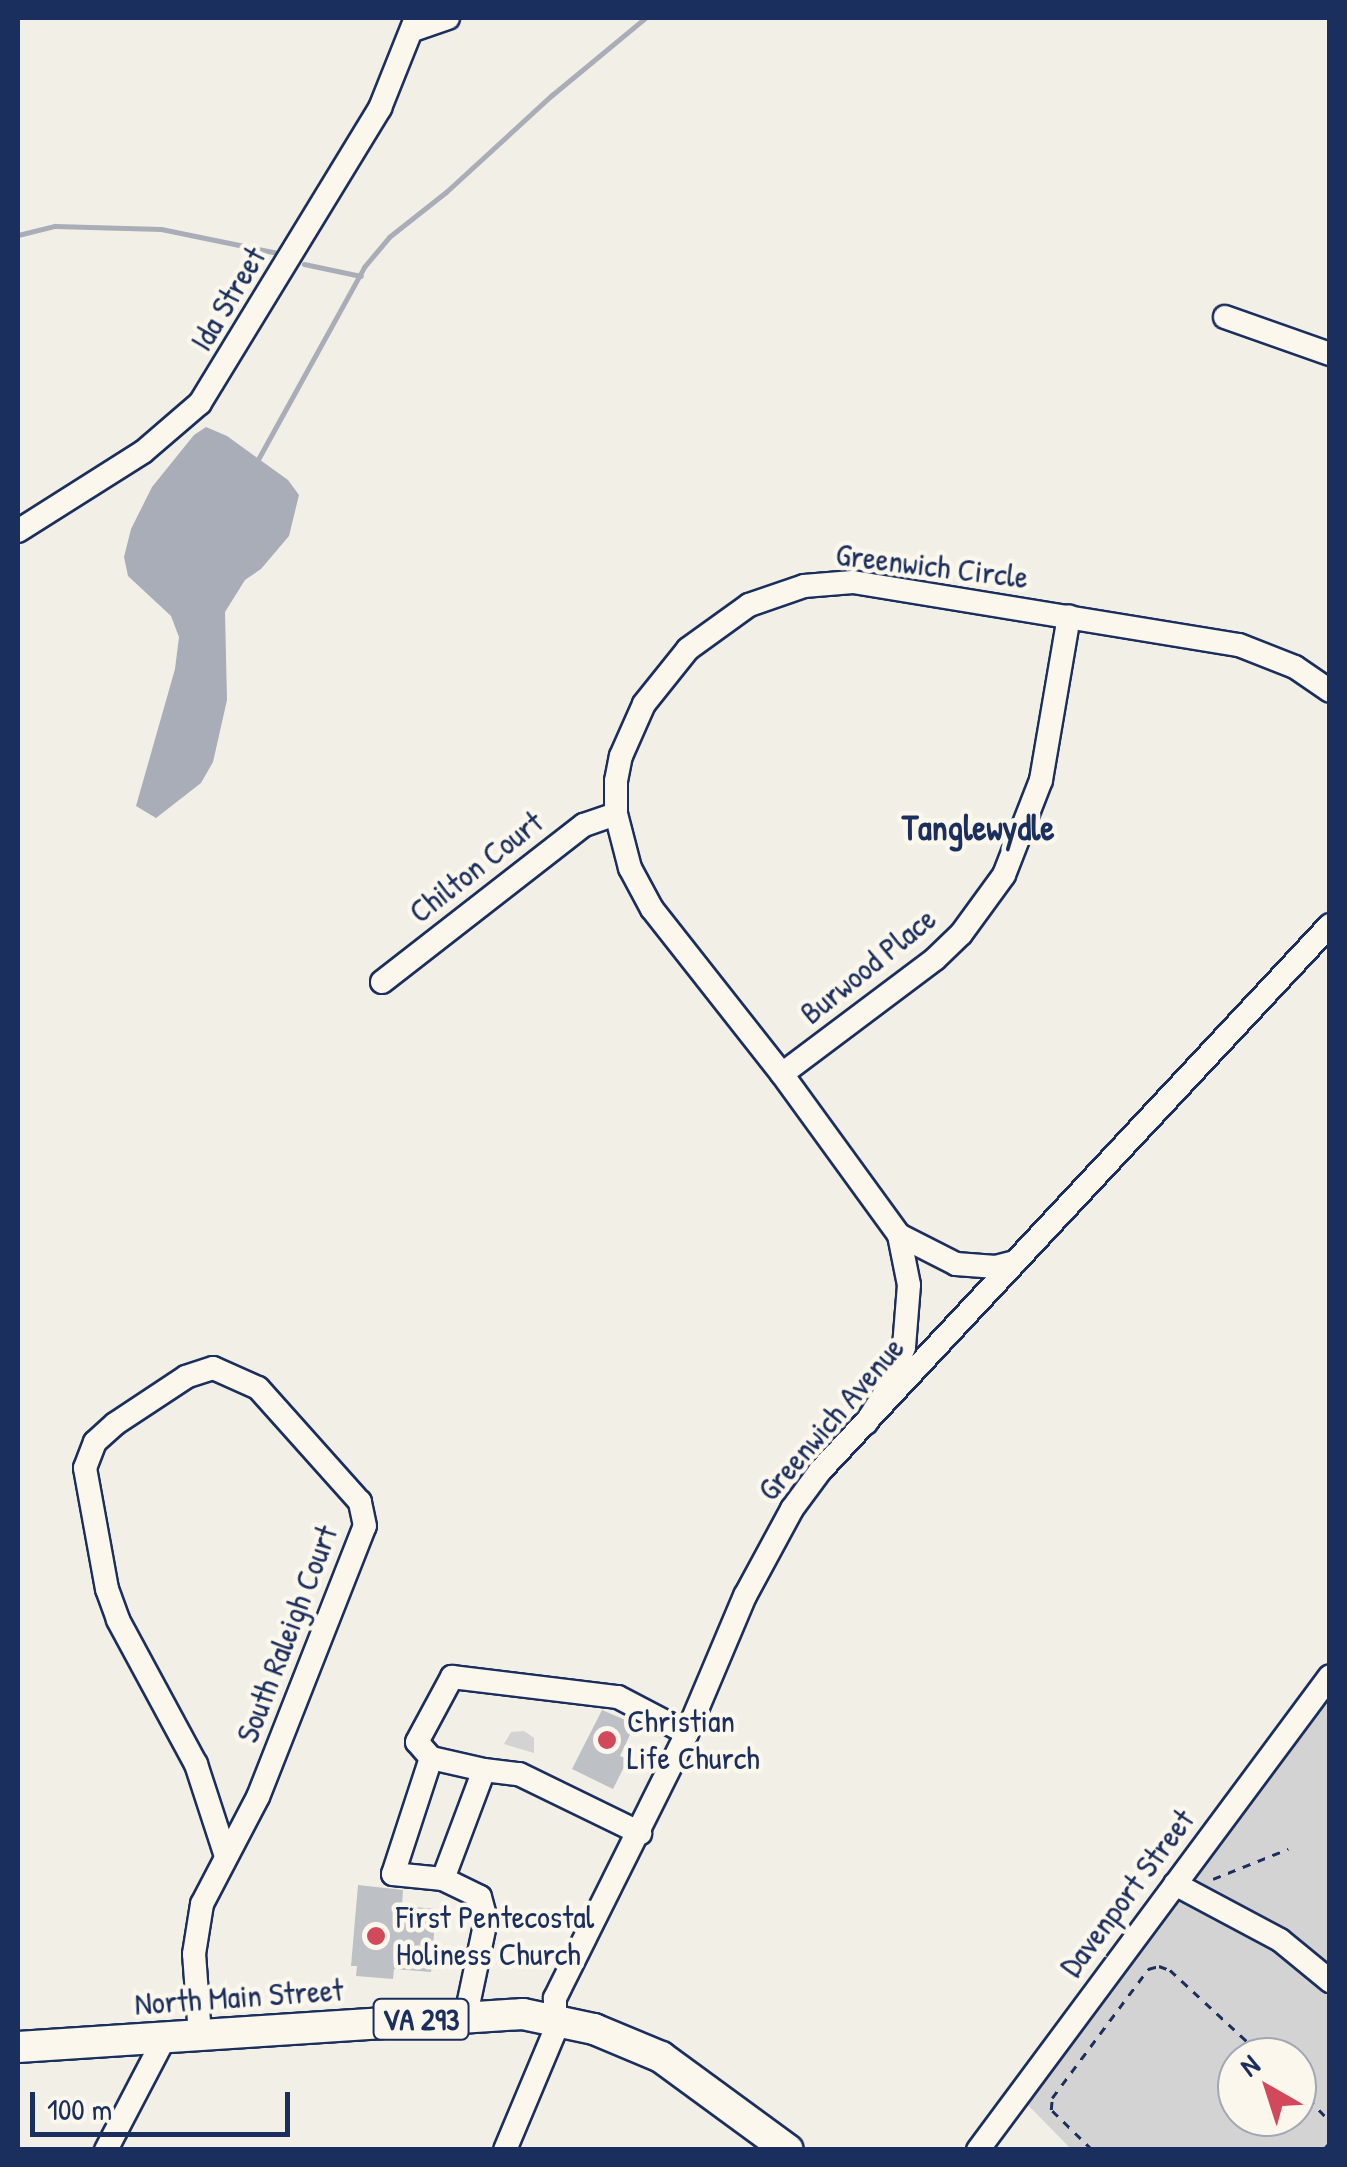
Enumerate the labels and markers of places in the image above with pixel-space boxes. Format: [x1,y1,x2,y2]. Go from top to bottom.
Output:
place label: Christian Life Church [627,1703,760,1778]
marker: Christian Life Church [596,1729,618,1751]
place label: First Pentecostal Holiness Church [396,1899,594,1974]
marker: First Pentecostal Holiness Church [365,1925,387,1947]

